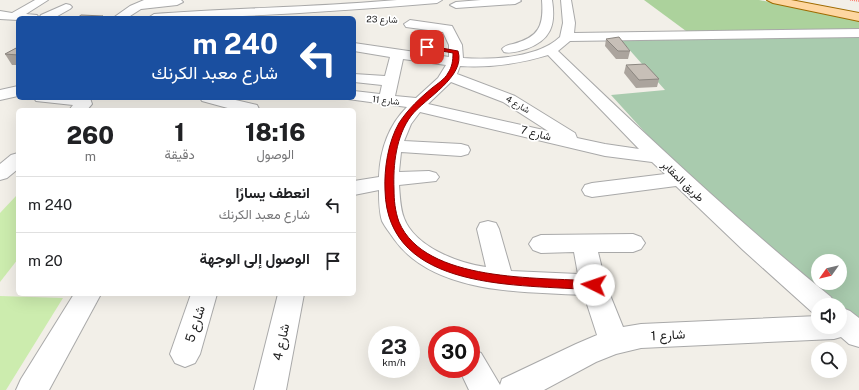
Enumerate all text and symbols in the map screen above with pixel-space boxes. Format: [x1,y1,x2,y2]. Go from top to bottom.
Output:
street label: شارع 23 [366,13,398,26]
text: 240 m [192,27,278,60]
pin [410,30,444,64]
icon: left [292,32,344,84]
icon: arrive [416,36,438,58]
text: شارع معبد الكرنك [152,62,278,83]
street label: شارع 11 [372,93,400,108]
street label: شارع 4 [503,93,532,116]
text: 1 [174,118,185,146]
text: 18:16 [245,118,306,146]
text: 260 [66,121,114,149]
street label: شارع 7 [519,123,553,145]
text: دقيقة [165,147,195,162]
text: الوصول [257,147,294,162]
text: m [85,149,96,164]
street label: طريق المقابر [658,157,707,205]
text: انعطف يسارًا [236,184,310,201]
icon: left [322,194,344,216]
text: 240 m [28,196,72,213]
text: شارع معبد الكرنك [219,207,310,222]
text: الوصول إلى الوجهة [200,250,310,267]
icon: arrive [322,250,344,272]
text: 20 m [28,252,63,269]
north arrow [811,254,847,290]
map controls [811,254,847,378]
position arrow [573,264,615,306]
button: sound [811,298,847,334]
street label: شارع 5 [182,304,210,345]
street label: شارع 4 [270,322,294,362]
speed limit sign: 30 [428,326,480,378]
street label: شارع 1 [650,327,686,345]
text: 23 [381,335,407,359]
button: search [811,342,847,378]
text: km/h [382,356,406,368]

